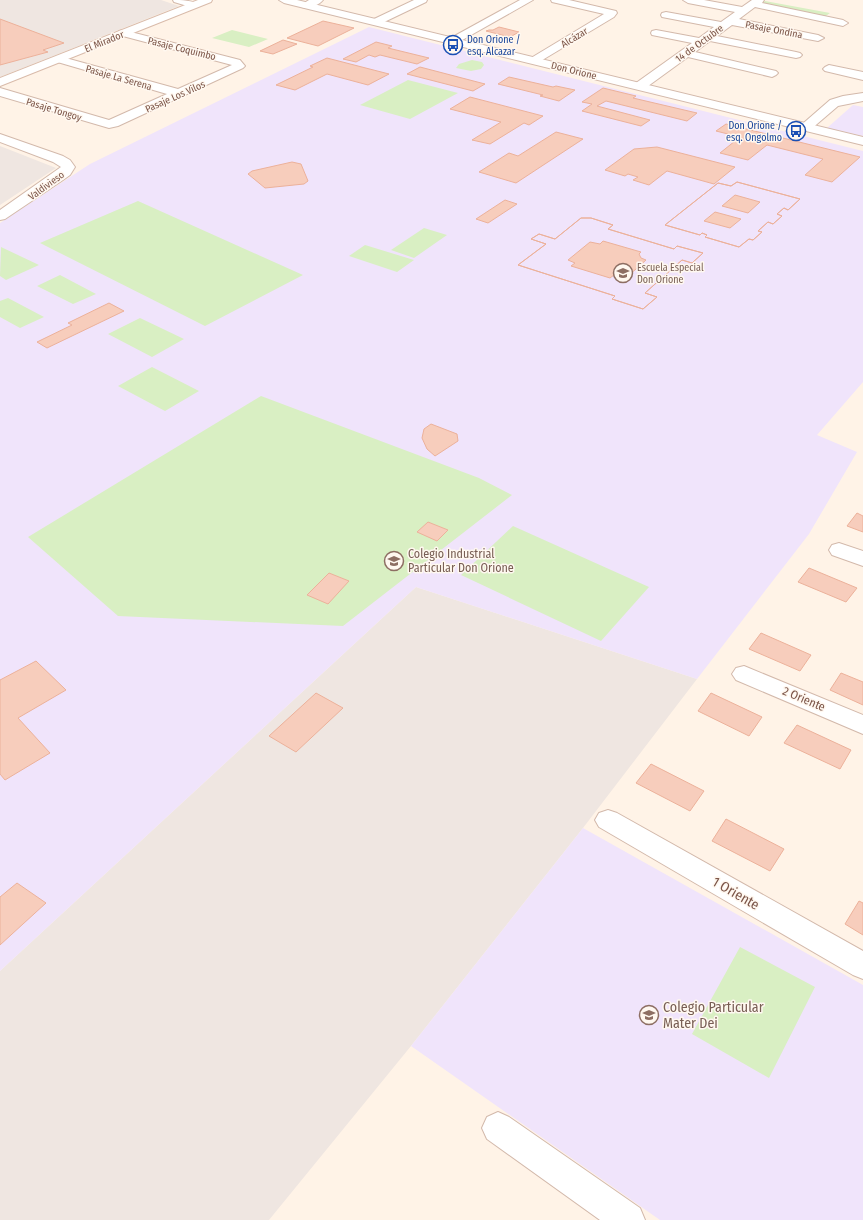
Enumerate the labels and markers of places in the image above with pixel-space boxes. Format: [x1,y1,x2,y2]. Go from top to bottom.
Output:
bus stop icon: Don Orione / esq. Alcazar [442,34,464,56]
place label: Don Orione / esq. Alcazar [467,34,520,58]
place label: Don Orione / esq. Ongolmo [726,120,782,144]
bus stop icon: Don Orione / esq. Ongolmo [785,120,807,142]
school or university icon: Escuela Especial Don Orione [612,262,634,284]
place label: Escuela Especial Don Orione [637,262,704,286]
place label: Colegio Industrial Particular Don Orione [408,547,514,575]
school or university icon: Colegio Industrial Particular Don Orione [383,550,405,572]
place label: Colegio Particular Mater Dei [663,999,764,1032]
school or university icon: Colegio Particular Mater Dei [638,1004,660,1026]

